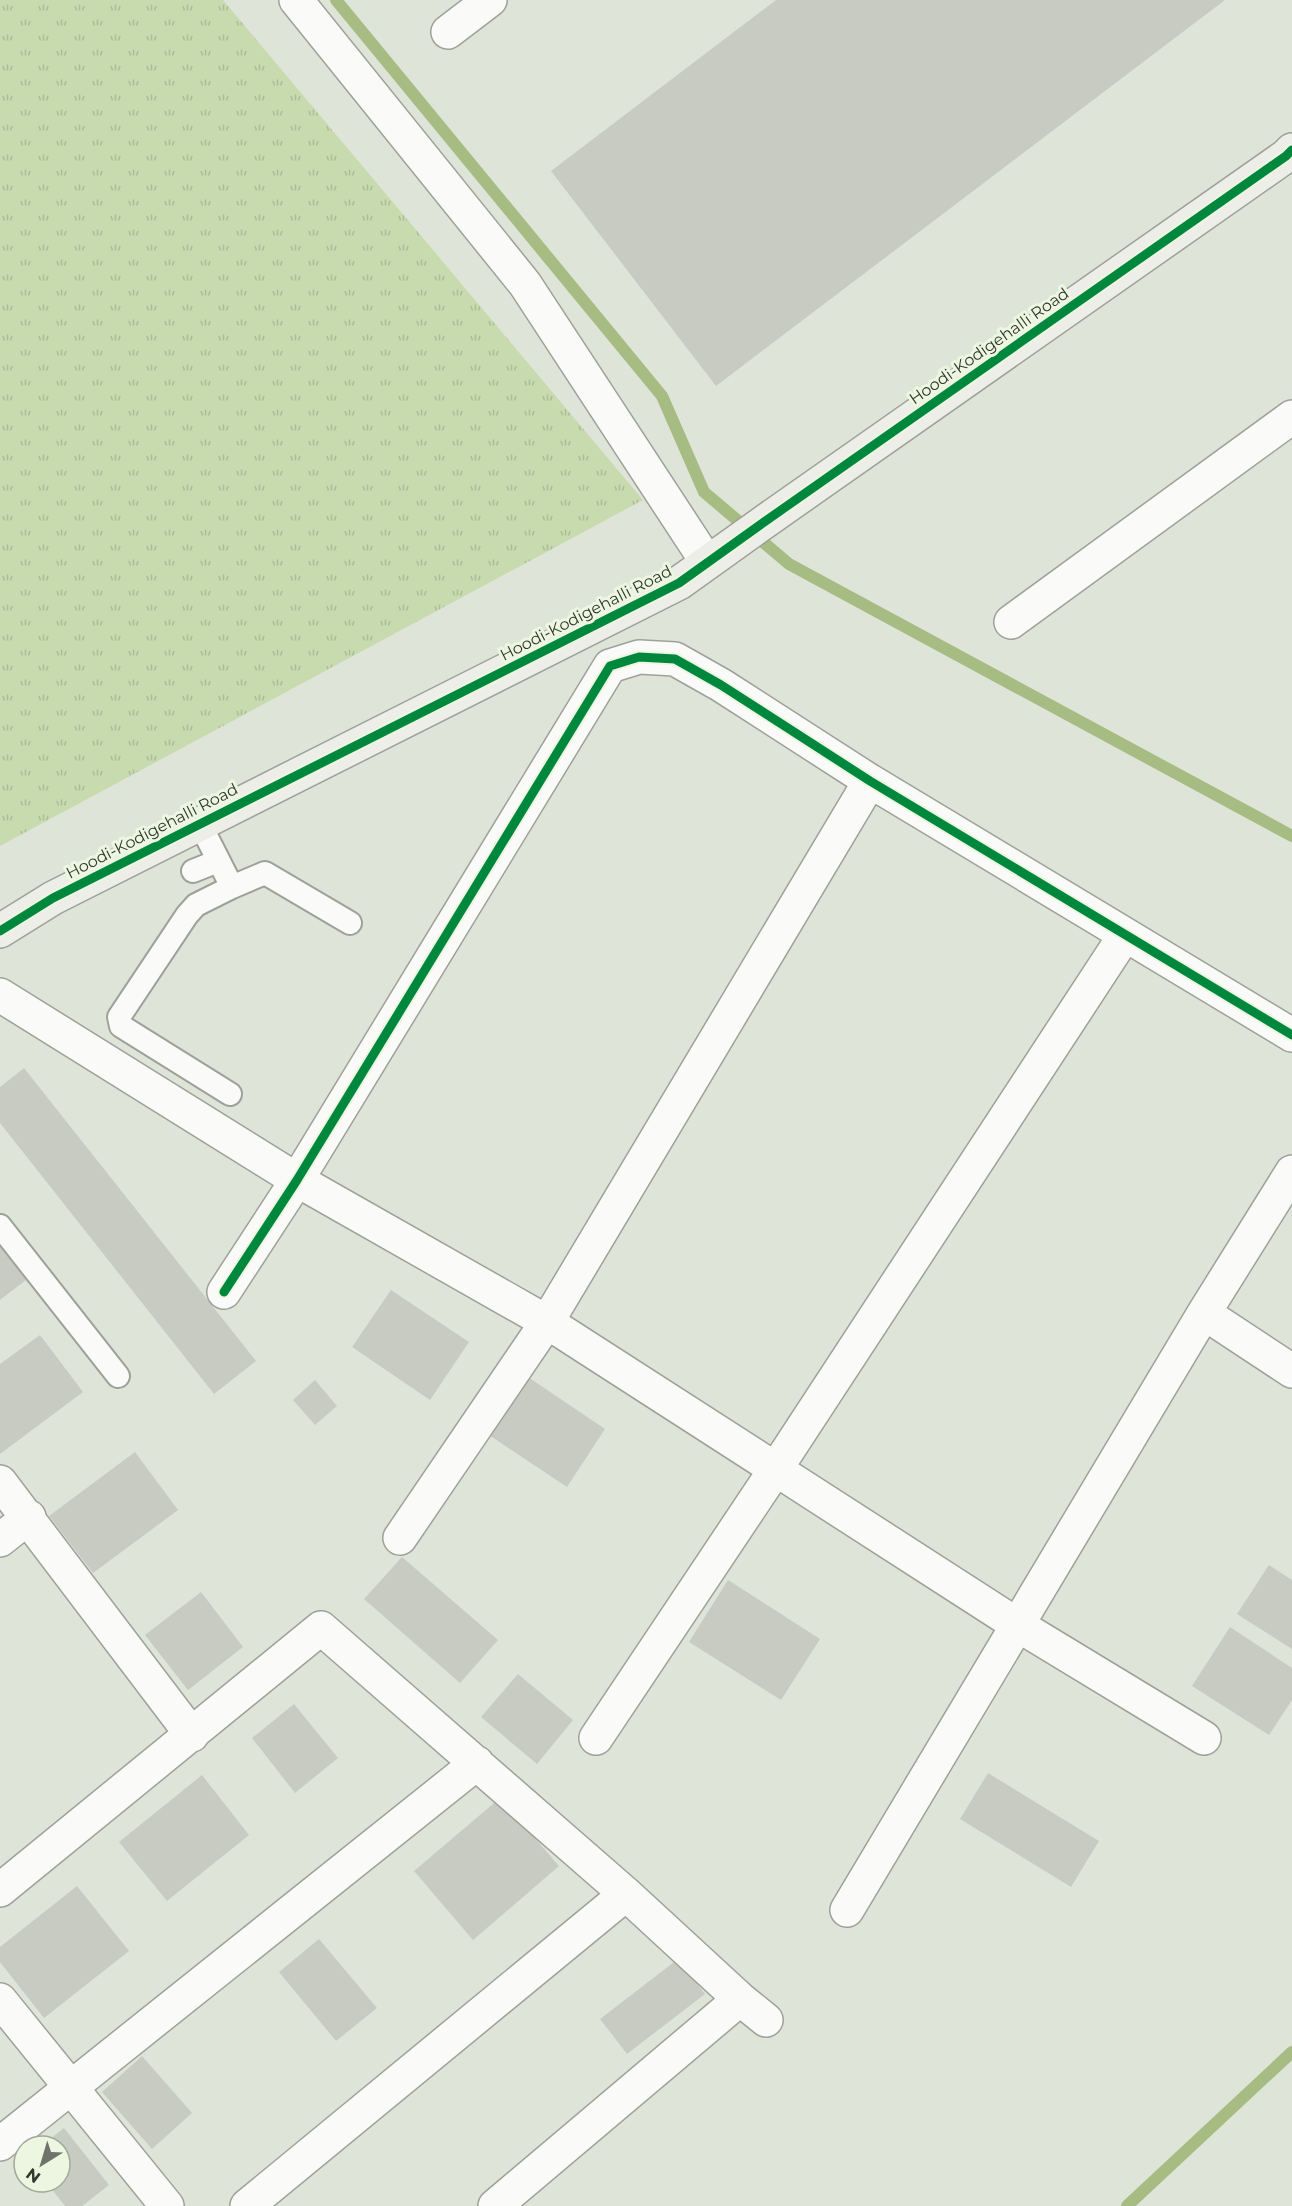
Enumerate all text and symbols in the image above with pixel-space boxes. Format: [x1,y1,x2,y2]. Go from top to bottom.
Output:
street label: Hoodi-Kodigehalli Road [906,284,1072,408]
street label: Hoodi-Kodigehalli Road [497,561,675,665]
street label: Hoodi-Kodigehalli Road [63,779,241,883]
north arrow [12,2134,72,2194]
text: N [22,2164,44,2187]

